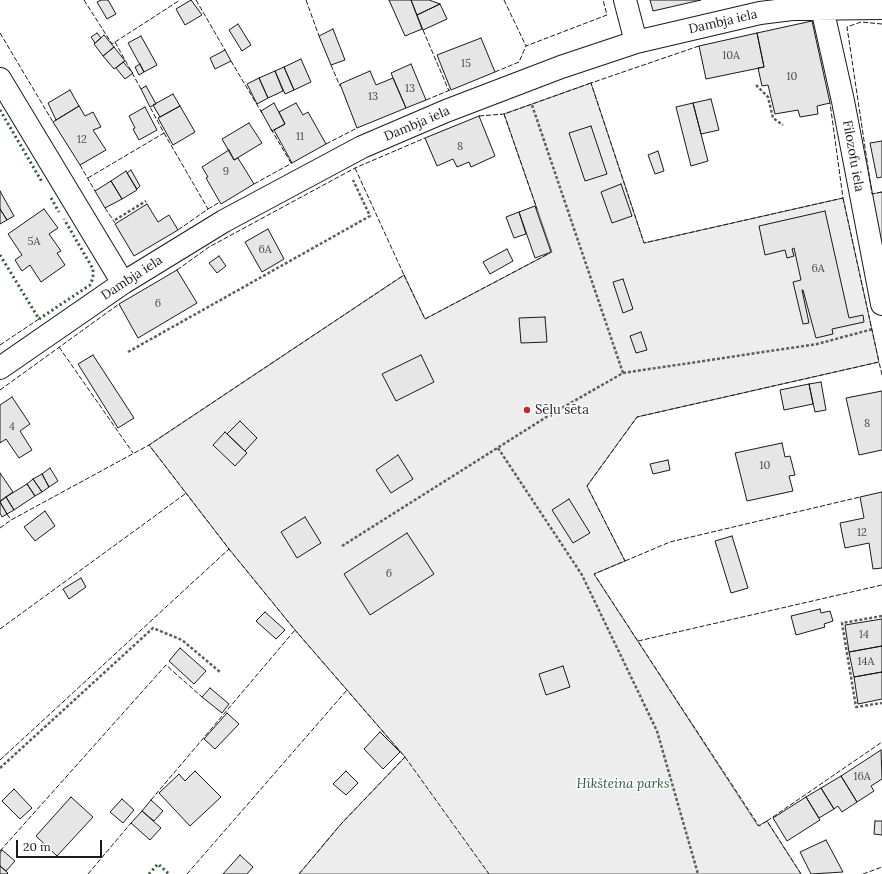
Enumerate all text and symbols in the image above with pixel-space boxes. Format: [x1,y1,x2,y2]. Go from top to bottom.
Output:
street label: Dambja iela [687,7,759,37]
house number: 10A [722,49,740,63]
house number: 15 [461,57,471,71]
house number: 10 [787,70,797,84]
house number: 13 [405,82,415,96]
house number: 13 [368,90,378,104]
street label: Dambja iela [382,103,452,145]
street label: Filozofu iela [839,119,867,193]
house number: 11 [296,130,304,144]
house number: 12 [77,133,87,147]
house number: 8 [457,140,463,154]
house number: 9 [223,165,229,179]
house number: 5A [28,235,40,249]
house number: 6A [258,243,272,257]
street label: Dambja iela [98,252,166,304]
house number: 6A [811,262,825,276]
house number: 6 [155,297,161,311]
place label: Sēļu sēta [535,402,589,418]
marker: Sēļu sēta [522,405,532,415]
house number: 8 [864,417,870,431]
house number: 4 [9,420,15,434]
house number: 10 [760,459,770,473]
house number: 12 [857,526,867,540]
house number: 6 [386,567,392,581]
house number: 14 [859,628,869,642]
house number: 14A [858,655,874,669]
house number: 16A [853,770,871,784]
park label: Hikšteina parks [577,776,669,792]
scale bar [18,832,104,858]
text: 20 m [23,839,51,854]

